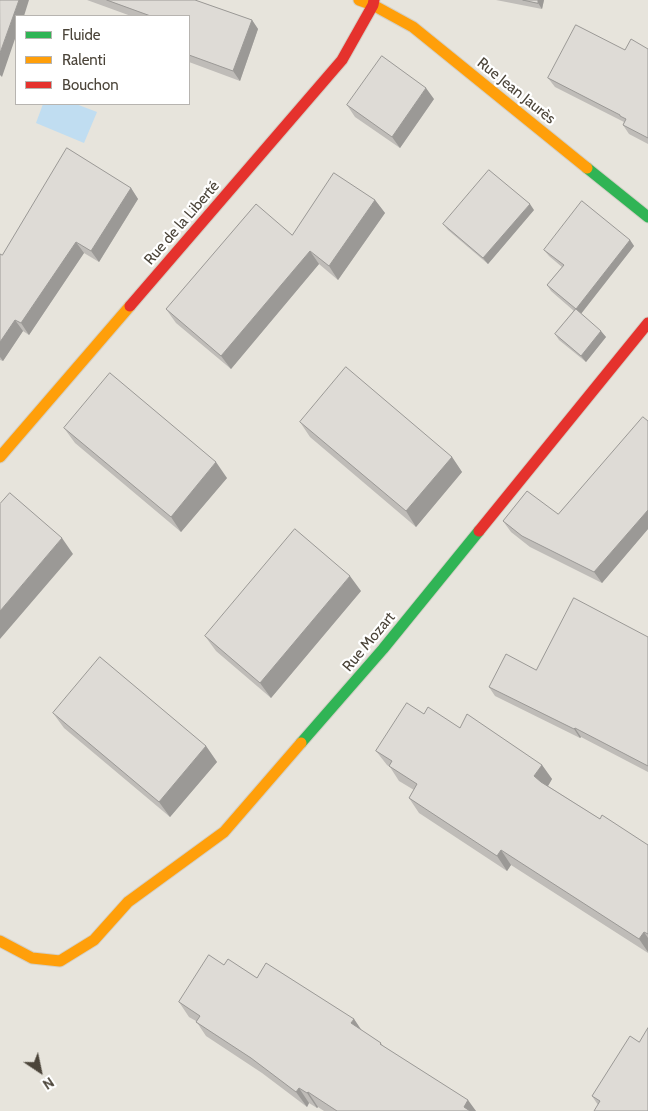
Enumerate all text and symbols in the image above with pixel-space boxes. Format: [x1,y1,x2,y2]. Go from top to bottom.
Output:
legend [15,15,190,105]
text: Fluide [62,26,100,44]
text: Ralenti [62,51,106,69]
street label: Rue Jean Jaurès [473,54,559,128]
text: Bouchon [62,76,119,94]
street label: Rue de la Liberté [141,177,223,269]
street label: Rue Mozart [339,609,399,675]
north arrow [15,1046,65,1096]
text: N [39,1073,58,1094]

